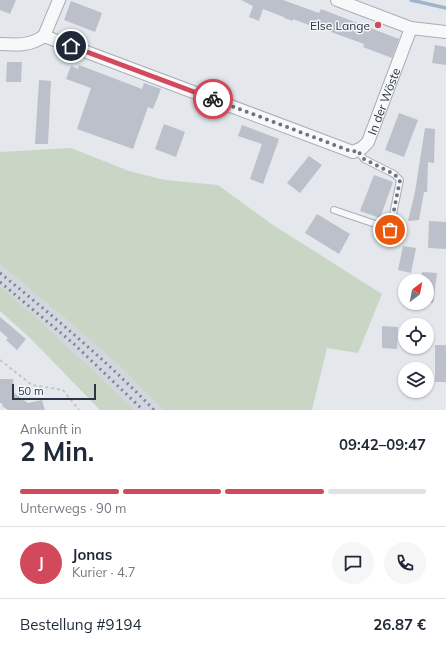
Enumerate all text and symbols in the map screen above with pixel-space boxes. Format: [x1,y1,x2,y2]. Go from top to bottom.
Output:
place label: Else Lange [310,18,370,33]
marker: Else Lange [373,20,383,30]
pin [54,29,88,63]
icon: home [60,35,82,57]
street label: In der Wöste [364,66,403,137]
courier [193,79,233,119]
icon: bike [202,88,224,110]
pin [373,213,407,247]
icon: bag [379,219,401,241]
north arrow [398,274,434,310]
map controls [398,274,434,398]
button: locate [398,318,434,354]
button: layers [398,362,434,398]
scale bar [12,382,96,401]
text: 50 m [18,384,44,398]
text: Ankunft in [20,421,82,437]
text: 2 Min. [20,435,94,468]
text: 09:42–09:47 [339,435,426,454]
text: Unterwegs · 90 m [20,500,127,516]
button: chat [332,542,374,584]
button: phone [384,542,426,584]
text: Jonas [72,545,112,564]
text: J [38,553,44,572]
text: Kurier · 4.7 [72,564,136,580]
text: Bestellung #9194 [20,615,142,634]
text: 26.87 € [373,615,426,634]

